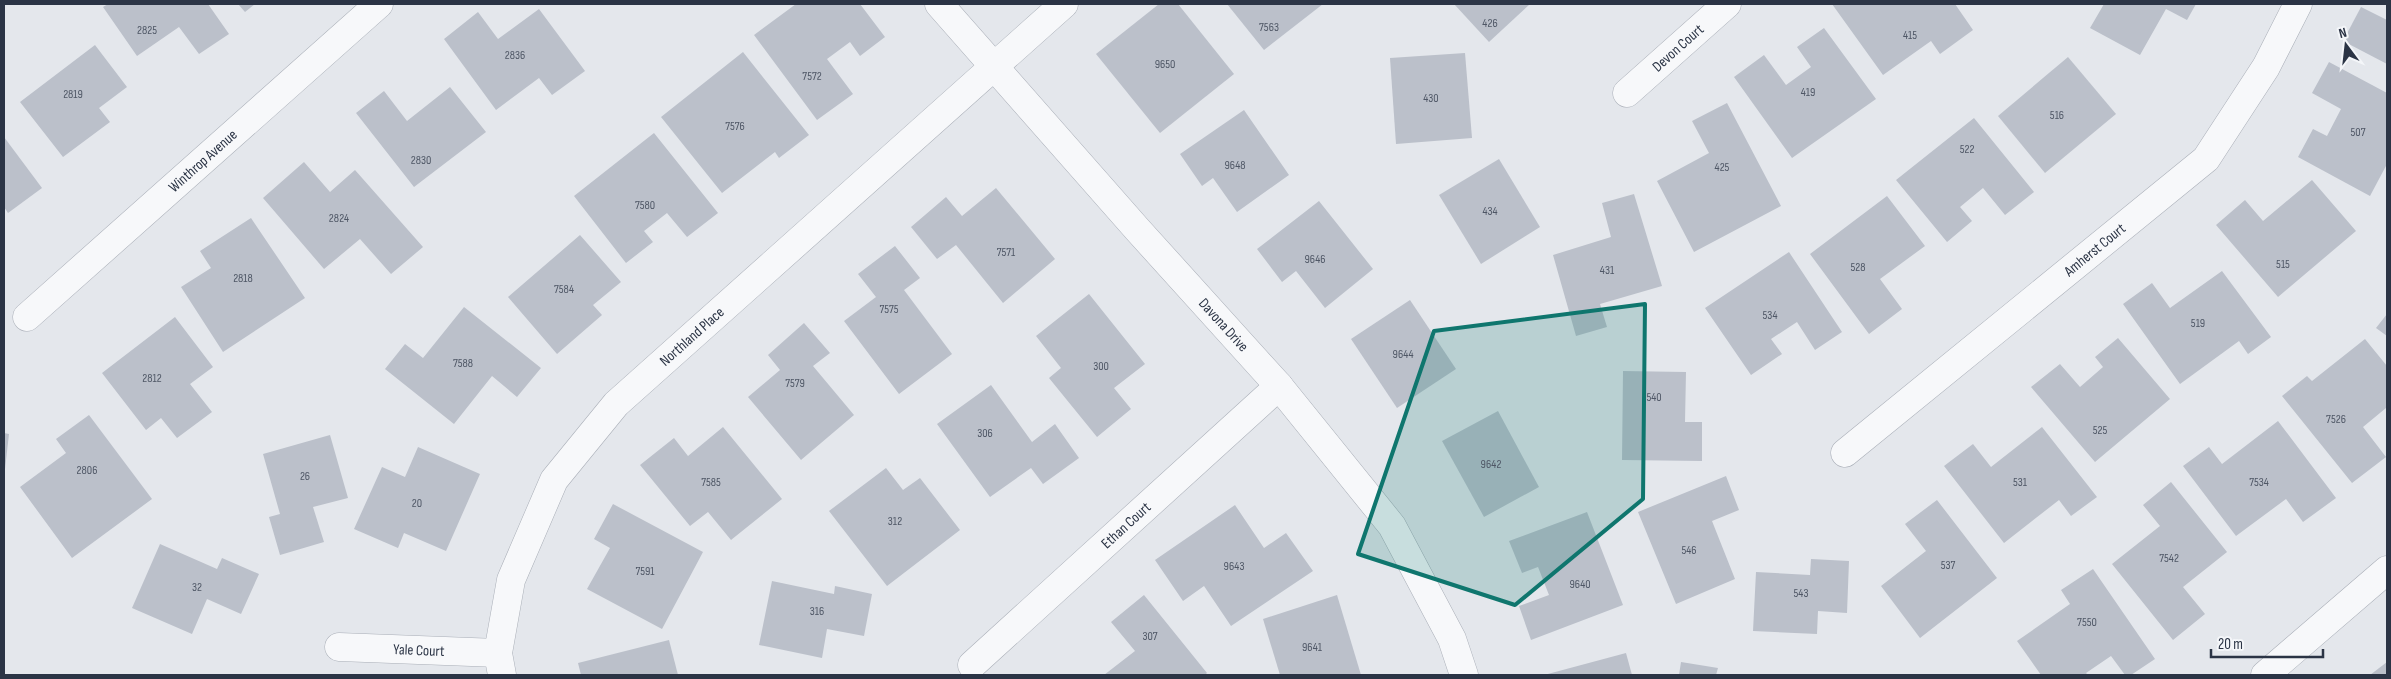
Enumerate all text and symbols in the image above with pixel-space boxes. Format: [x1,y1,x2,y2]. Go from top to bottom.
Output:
house number: 426 [1482,16,1498,31]
house number: 7563 [1259,20,1279,35]
street label: Devon Court [1648,20,1708,76]
north arrow [2321,20,2371,70]
house number: 2825 [137,23,157,38]
text: N [2337,24,2349,42]
house number: 415 [1903,28,1917,43]
house number: 2836 [505,48,525,63]
house number: 9650 [1155,57,1175,72]
house number: 7572 [802,69,822,84]
house number: 419 [1801,85,1815,100]
house number: 2819 [63,87,83,102]
house number: 430 [1423,91,1439,106]
house number: 516 [2050,108,2064,123]
house number: 7576 [725,119,745,134]
house number: 507 [2351,125,2366,140]
street label: Winthrop Avenue [165,126,241,197]
house number: 522 [1960,142,1974,157]
house number: 2830 [411,153,431,168]
house number: 9648 [1224,158,1246,173]
house number: 425 [1715,160,1730,175]
house number: 7580 [635,198,655,213]
house number: 434 [1482,204,1498,219]
house number: 2824 [329,211,349,226]
street label: Amherst Court [2060,219,2130,281]
house number: 7571 [997,245,1016,260]
house number: 9646 [1304,252,1326,267]
house number: 515 [2276,257,2290,272]
house number: 528 [1850,260,1866,275]
house number: 431 [1600,263,1615,278]
house number: 2818 [233,271,253,286]
house number: 7584 [554,282,574,297]
street label: Davona Drive [1194,294,1252,356]
house number: 7575 [879,302,899,317]
street label: Northland Place [656,303,728,370]
house number: 534 [1763,308,1777,323]
house number: 519 [2191,316,2205,331]
house number: 9644 [1393,347,1413,362]
house number: 7588 [453,356,473,371]
house number: 300 [1093,359,1109,374]
house number: 2812 [142,371,162,386]
house number: 7579 [785,376,805,391]
house number: 540 [1646,390,1662,405]
house number: 7526 [2326,412,2346,427]
house number: 525 [2093,423,2107,438]
house number: 306 [977,426,993,441]
house number: 9642 [1481,457,1501,472]
house number: 2806 [77,463,97,478]
house number: 26 [300,469,310,484]
house number: 7585 [701,475,721,490]
house number: 531 [2013,475,2028,490]
house number: 7534 [2249,475,2269,490]
house number: 20 [412,496,422,511]
street label: Ethan Court [1097,498,1155,553]
house number: 312 [888,514,902,529]
house number: 546 [1681,543,1697,558]
house number: 7542 [2159,551,2179,566]
house number: 537 [1941,558,1956,573]
house number: 9643 [1224,559,1244,574]
house number: 7591 [635,564,655,579]
house number: 9640 [1569,577,1591,592]
house number: 32 [192,580,202,595]
house number: 543 [1794,586,1808,601]
house number: 316 [810,604,824,619]
house number: 7550 [2077,615,2097,630]
scale bar [2211,626,2324,658]
house number: 307 [1142,629,1158,644]
text: 20 m [2218,635,2243,654]
street label: Yale Court [393,640,445,661]
house number: 9641 [1302,640,1323,655]

